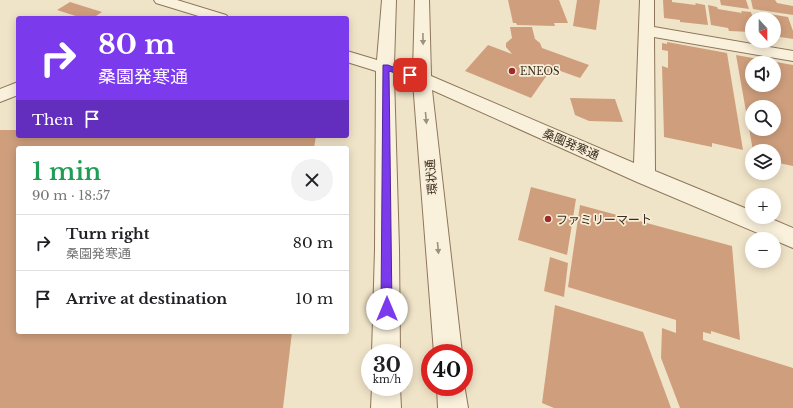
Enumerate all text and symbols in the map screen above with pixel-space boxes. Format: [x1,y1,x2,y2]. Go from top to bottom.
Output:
north arrow [745,12,781,48]
map controls [745,12,781,268]
text: 80 m [98,27,175,62]
icon: right [32,32,84,84]
one-way arrow [420,33,426,46]
button: sound [745,56,781,92]
pin [393,58,427,92]
icon: arrive [399,64,421,86]
place label: ENEOS [520,65,559,78]
text: 桑園発寒通 [98,66,188,88]
marker: ENEOS [507,66,517,76]
button: search [745,100,781,136]
icon: arrive [81,108,103,130]
text: Then [32,110,73,129]
one-way arrow [422,112,429,124]
street label: 桑園発寒通 [540,125,602,163]
button: layers [745,144,781,180]
text: 1 min [32,157,101,186]
street label: 環状通 [422,158,440,196]
button: close [291,159,333,201]
text: 90 m · 18:57 [32,187,110,204]
button: + [745,188,781,224]
place label: ファミリーマート [556,212,652,227]
marker: ファミリーマート [543,214,553,224]
text: Turn right [66,224,149,243]
icon: right [32,232,54,254]
button: − [745,232,781,268]
text: 80 m [293,233,333,252]
one-way arrow [434,242,441,254]
text: 桑園発寒通 [66,245,131,262]
icon: arrive [32,288,54,310]
position arrow [366,288,408,330]
text: Arrive at destination [66,289,227,308]
text: 10 m [295,289,333,308]
speed limit sign: 40 [421,344,473,396]
text: 30 [373,353,401,377]
text: km/h [373,373,401,386]

